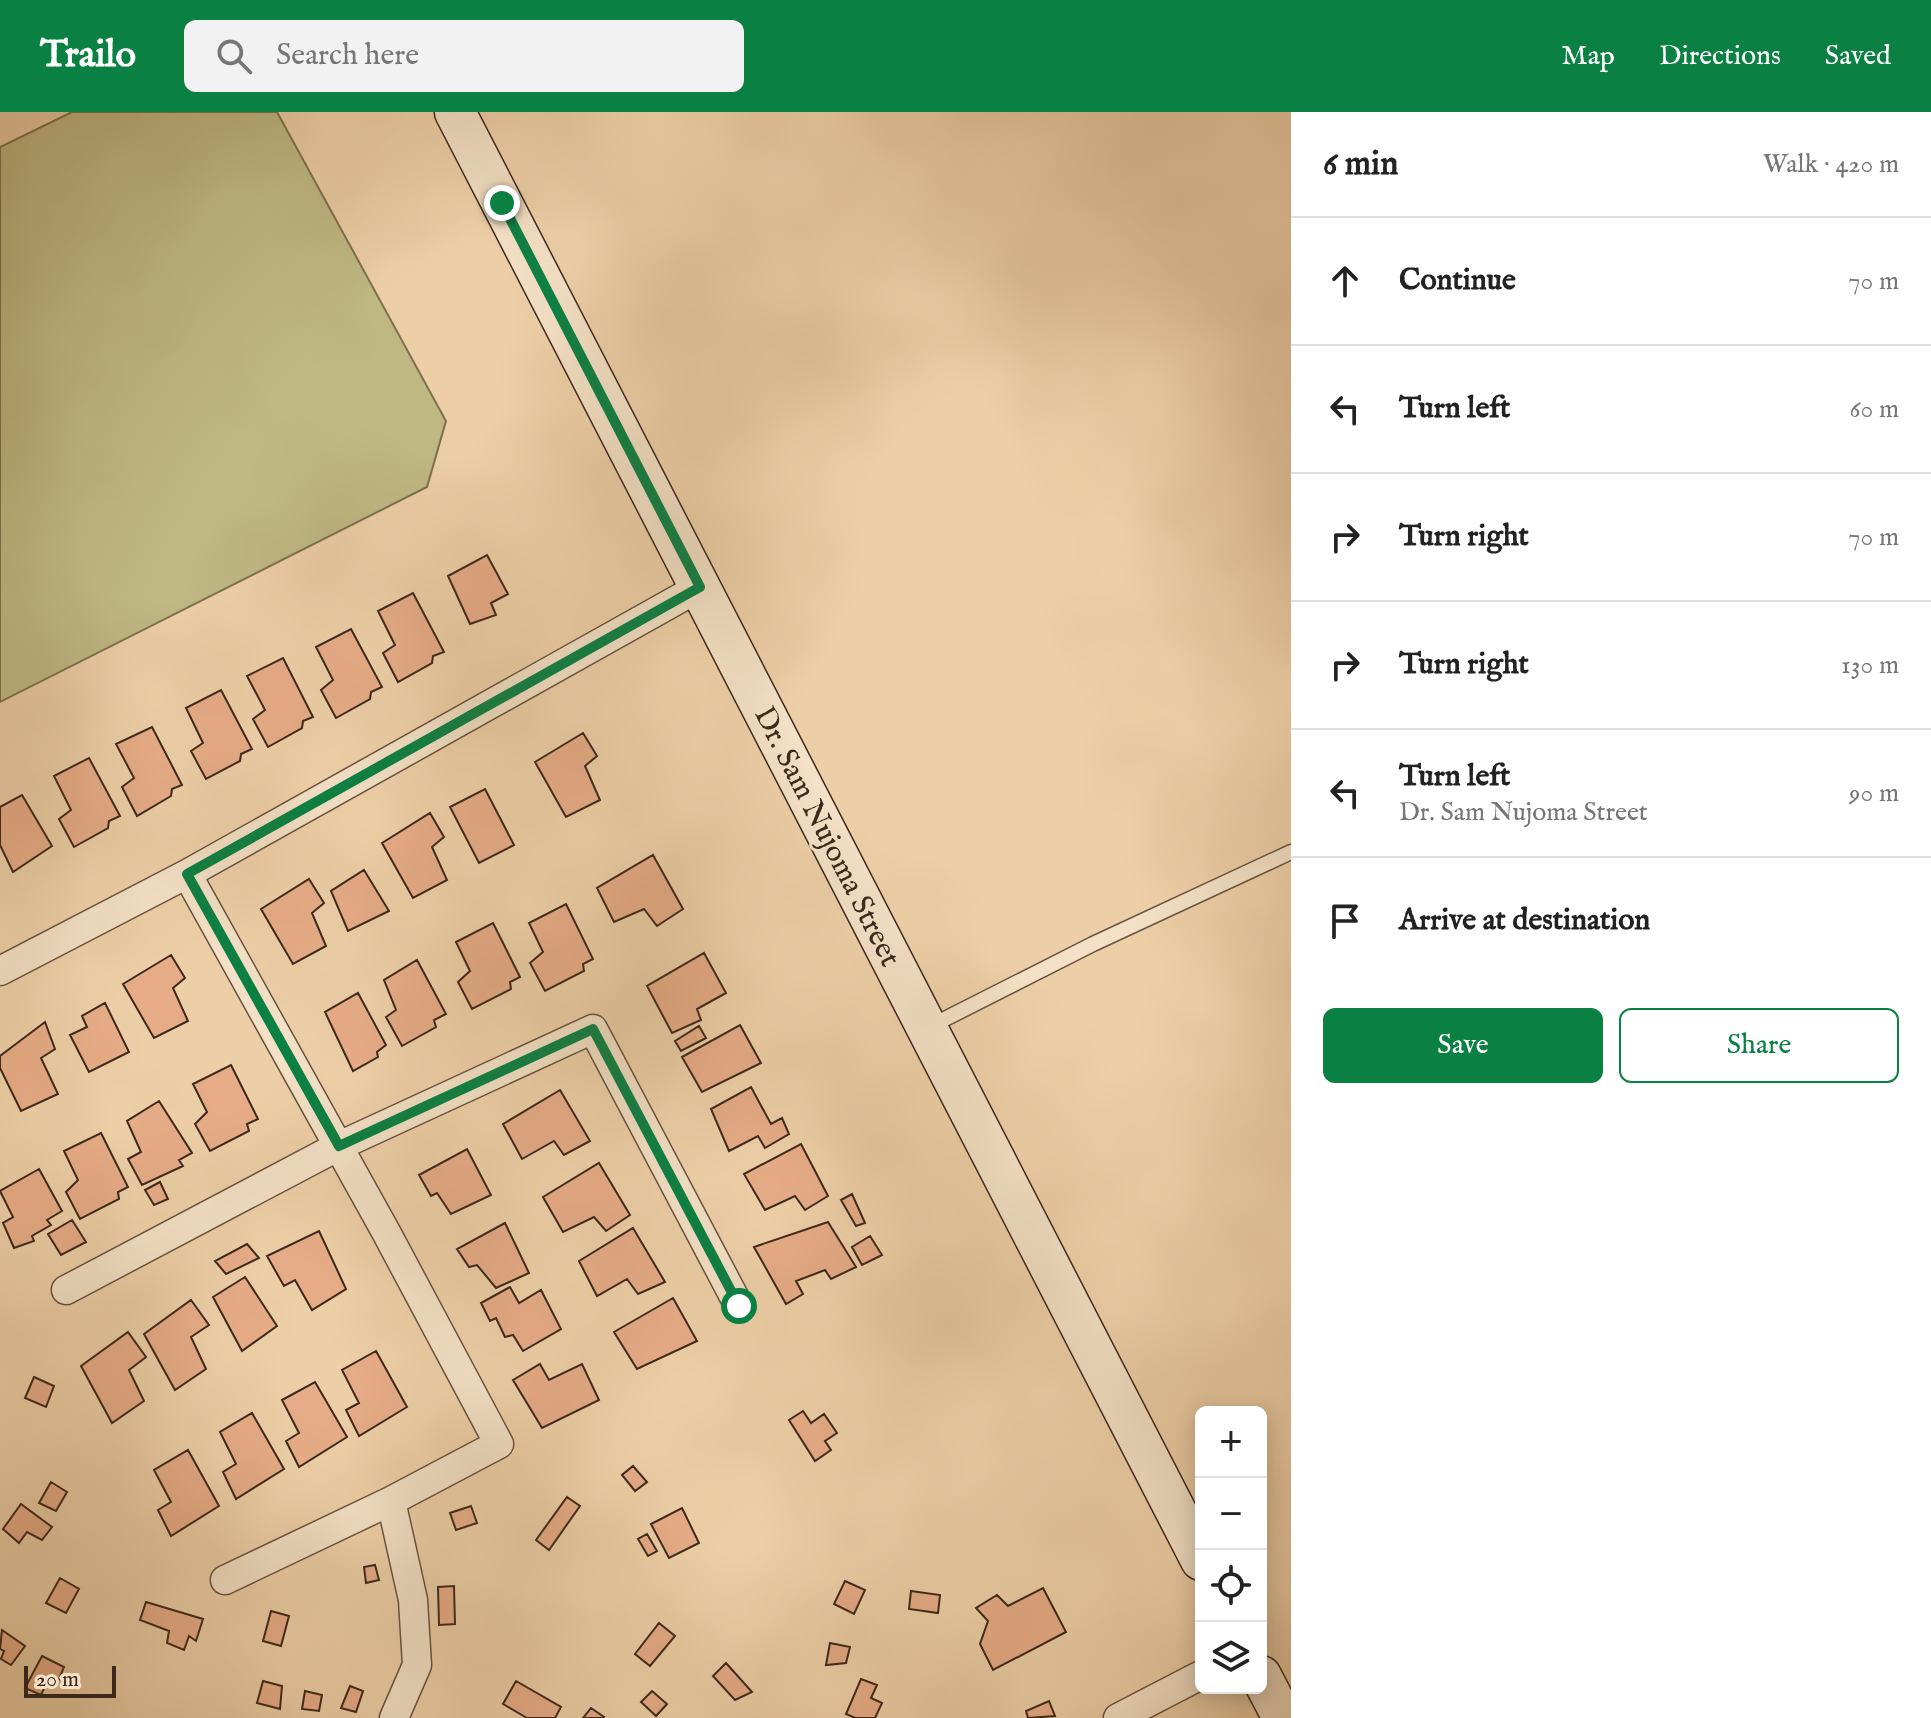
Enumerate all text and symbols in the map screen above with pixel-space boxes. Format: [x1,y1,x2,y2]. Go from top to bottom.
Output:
search box [184,20,744,92]
text: Trailo [40,32,136,80]
icon: search [212,34,256,78]
text: Search here [276,37,419,75]
text: Map [1561,39,1615,74]
text: Directions [1659,39,1781,74]
text: Saved [1825,39,1891,74]
text: 6 min [1323,143,1398,186]
text: Walk · 420 m [1763,148,1899,181]
route end [484,185,520,221]
icon: ahead [1323,259,1367,303]
text: Continue [1399,262,1516,300]
text: 70 m [1848,265,1899,298]
icon: left [1323,387,1367,431]
text: Turn left [1399,390,1510,428]
text: 60 m [1850,393,1899,426]
icon: right [1323,515,1367,559]
text: Turn right [1399,518,1529,556]
text: 70 m [1848,521,1899,554]
icon: right [1323,643,1367,687]
text: Turn right [1399,646,1529,684]
text: 130 m [1841,649,1899,682]
street label: Dr. Sam Nujoma Street [744,700,908,973]
text: Turn left [1399,758,1510,796]
icon: left [1323,771,1367,815]
text: 90 m [1849,777,1899,810]
text: Dr. Sam Nujoma Street [1399,796,1648,829]
icon: arrive [1323,899,1367,943]
text: Arrive at destination [1399,902,1650,940]
button: Save [1323,1008,1603,1083]
button: Share [1619,1008,1899,1083]
route start [721,1288,757,1324]
map controls [1195,1406,1267,1694]
button: + [1195,1406,1267,1478]
button: − [1195,1478,1267,1550]
button: locate [1195,1550,1267,1622]
button: layers [1195,1622,1267,1694]
scale bar [24,1662,116,1698]
text: 20 m [36,1666,79,1694]

